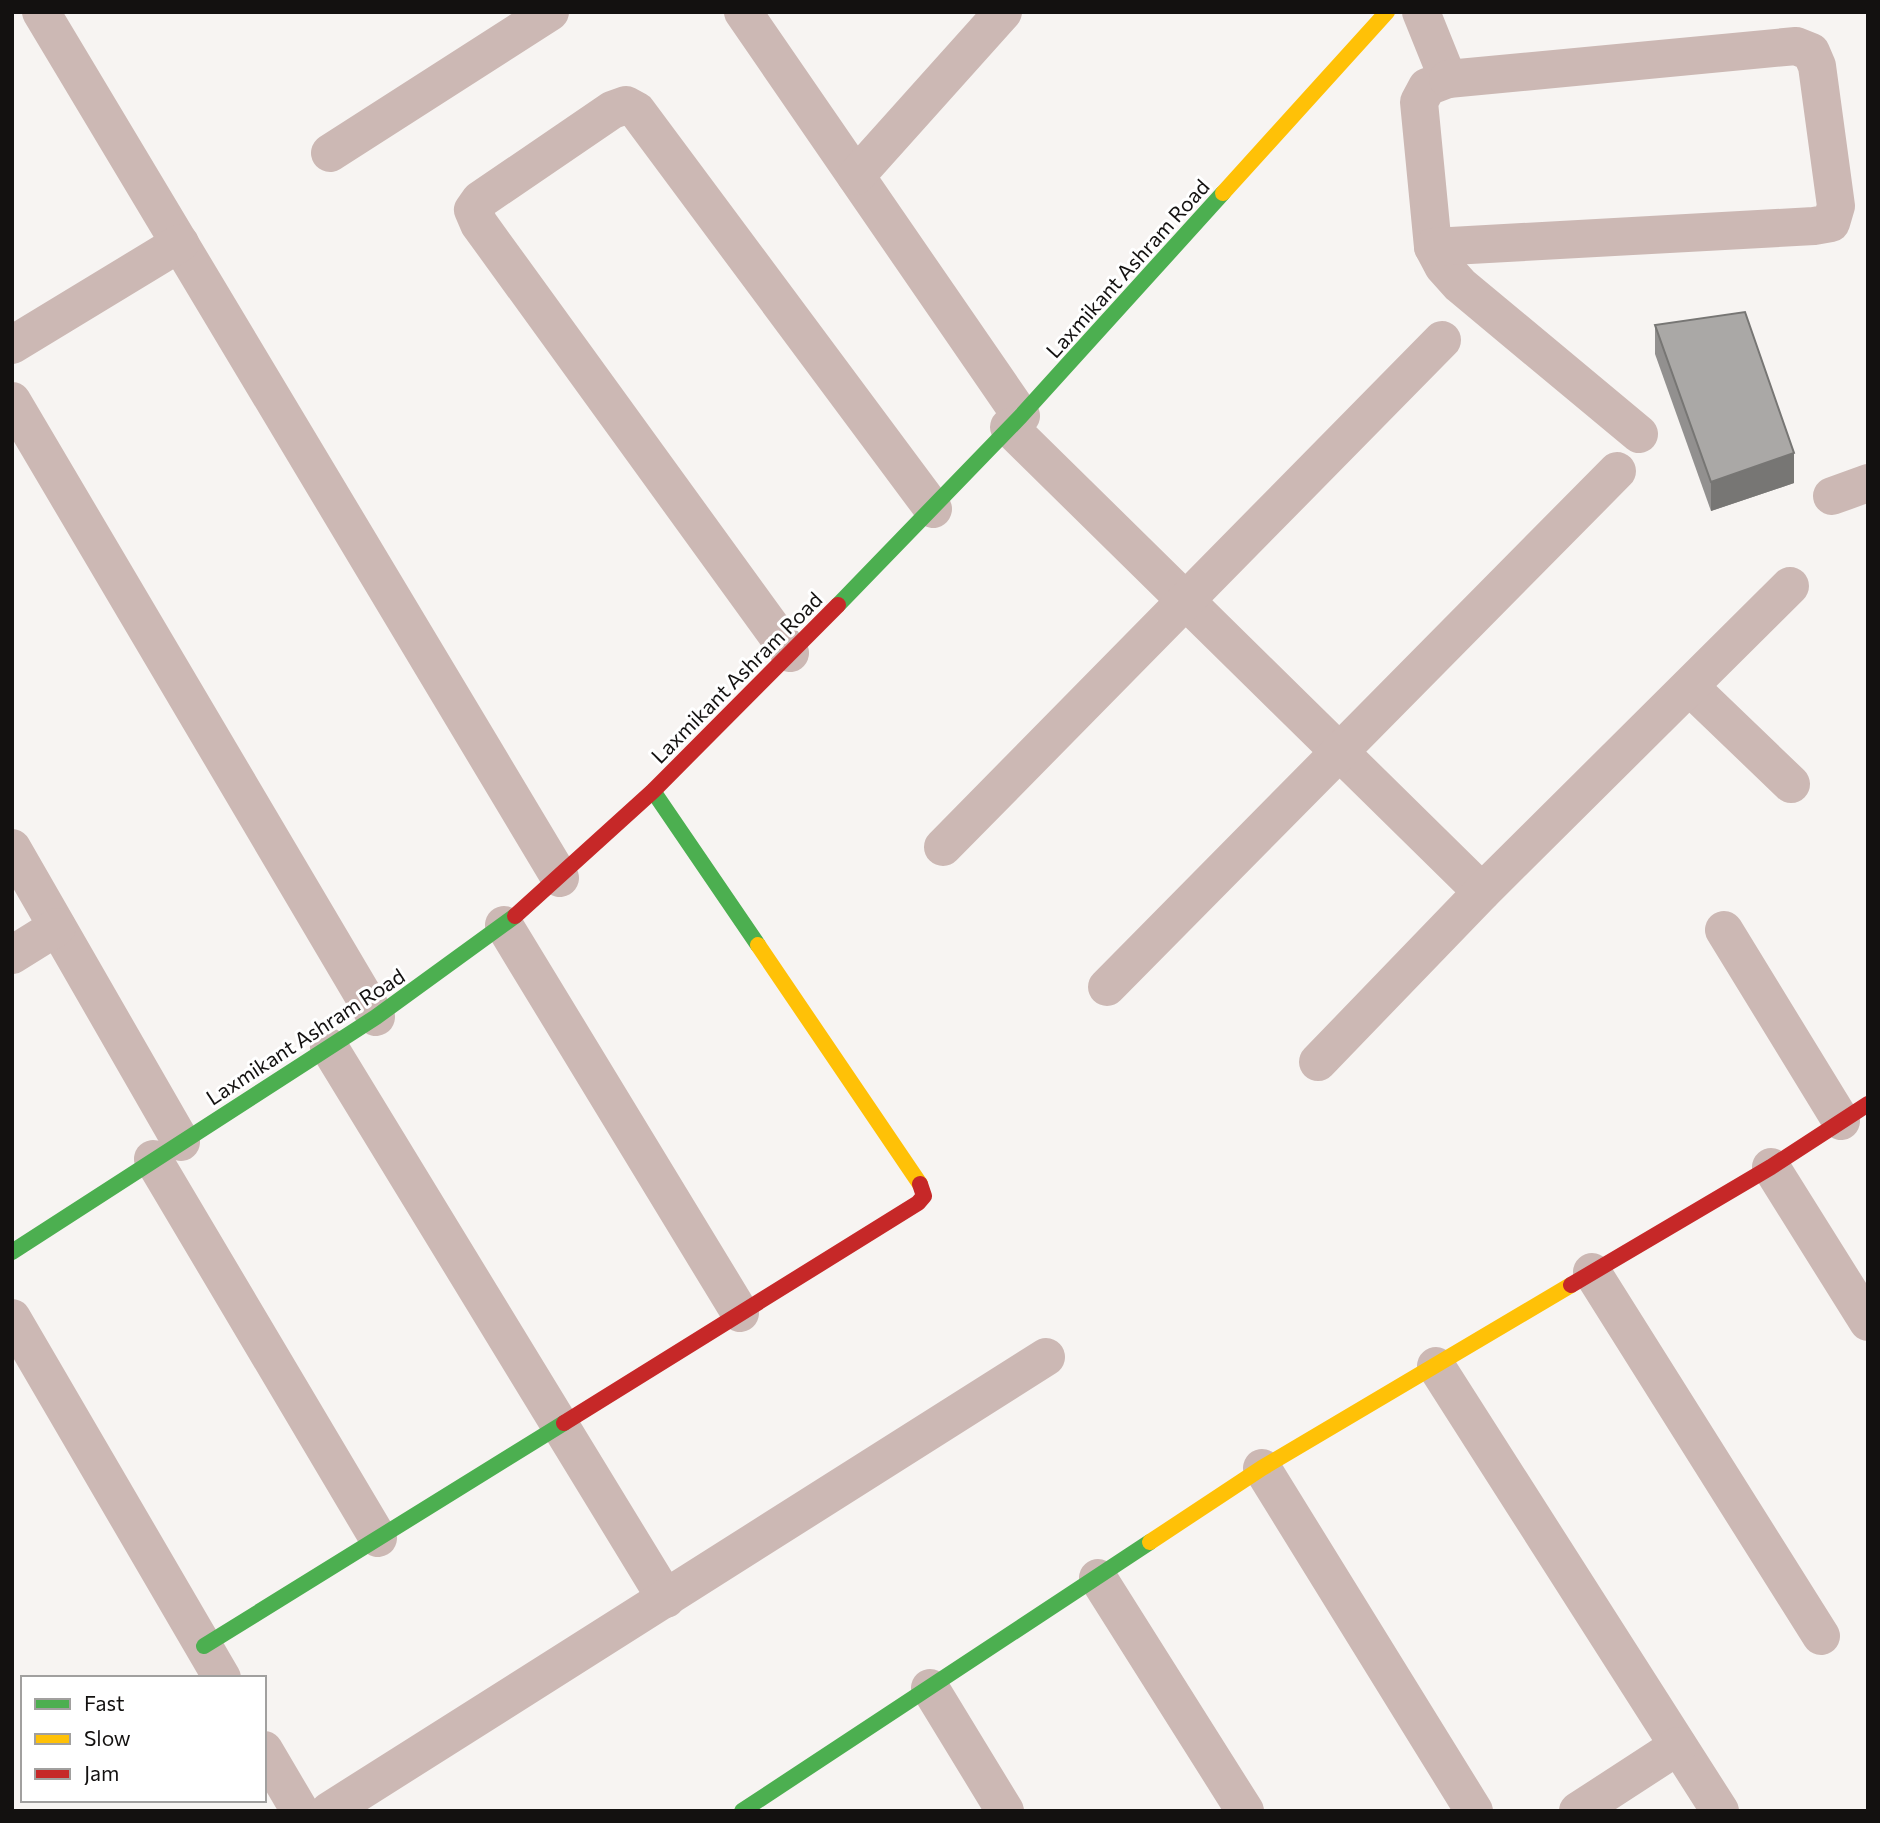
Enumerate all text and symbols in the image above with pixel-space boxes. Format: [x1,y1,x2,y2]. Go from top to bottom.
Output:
street label: Laxmikant Ashram Road [1040,174,1214,362]
street label: Laxmikant Ashram Road [645,586,827,768]
street label: Laxmikant Ashram Road [201,962,409,1110]
legend [21,1676,266,1802]
text: Fast [84,1690,125,1715]
text: Slow [84,1725,131,1750]
text: Jam [84,1760,119,1785]

